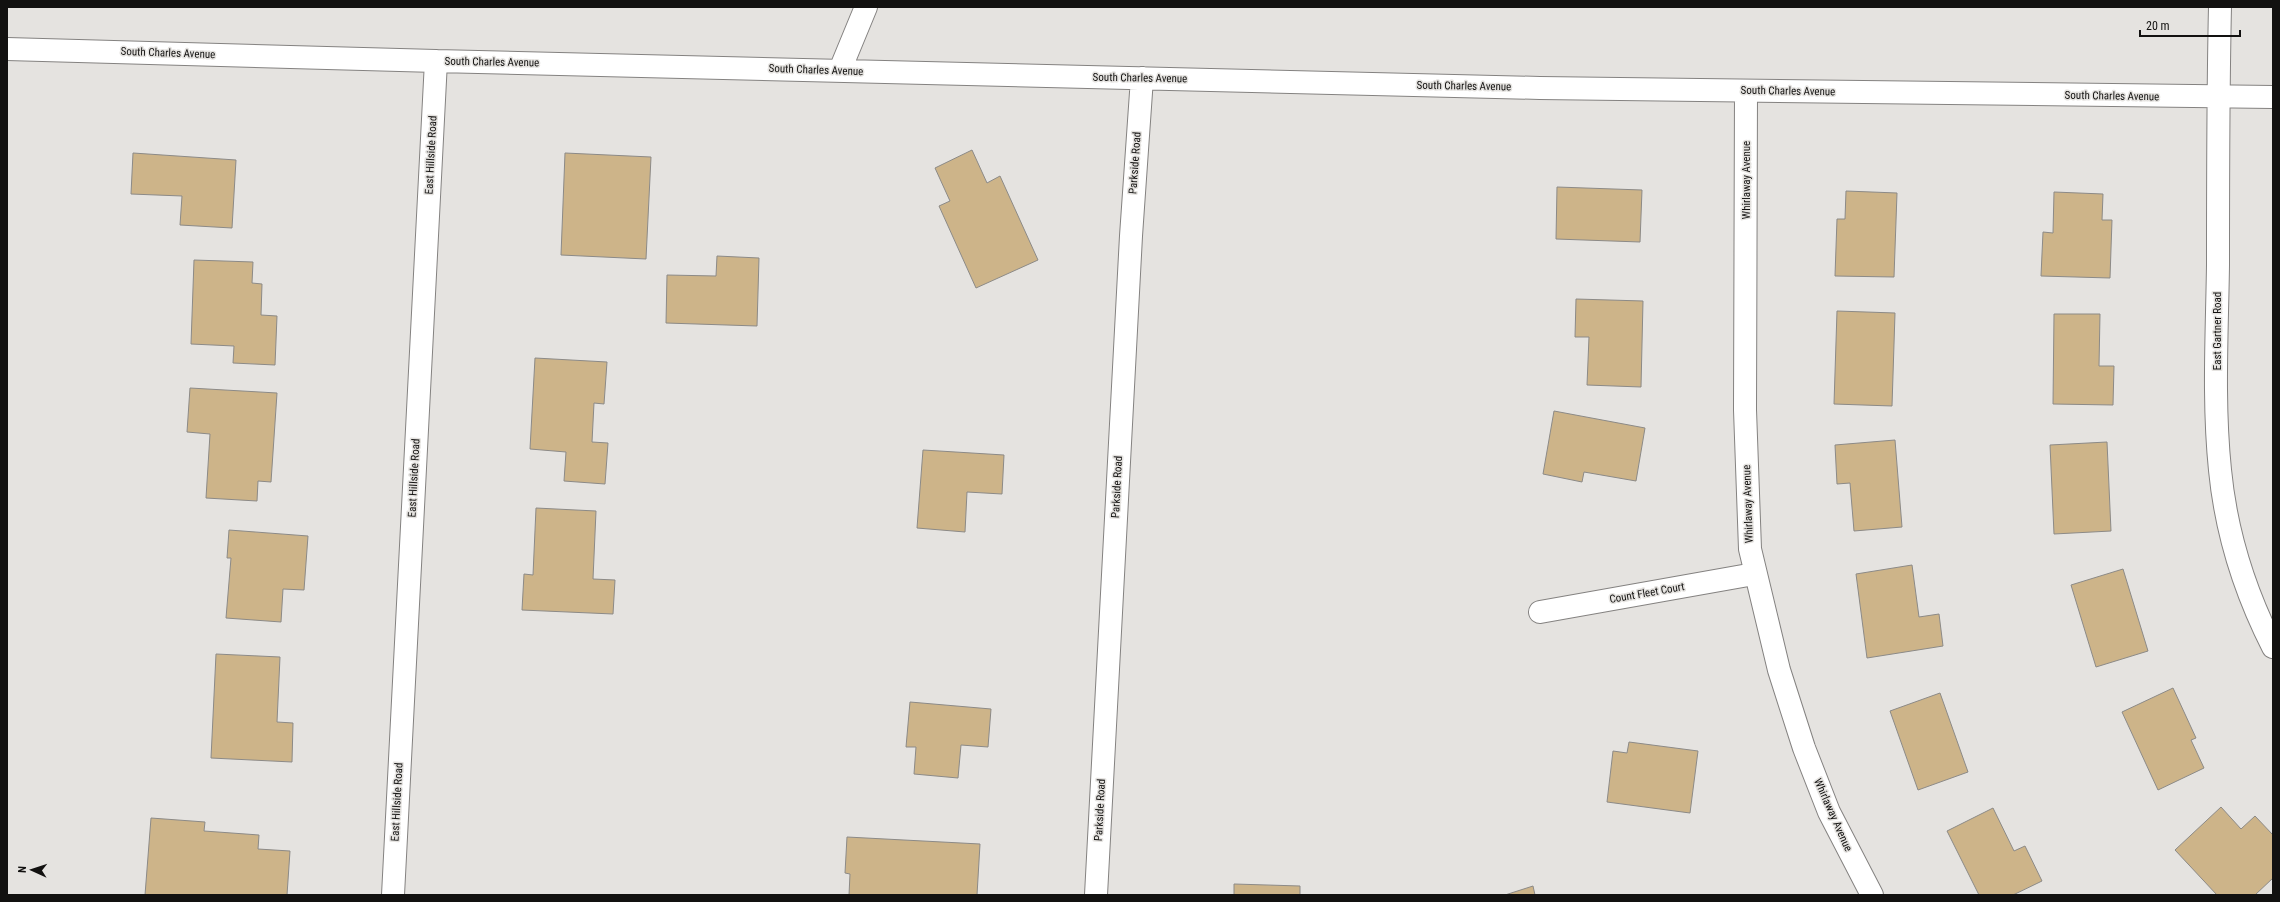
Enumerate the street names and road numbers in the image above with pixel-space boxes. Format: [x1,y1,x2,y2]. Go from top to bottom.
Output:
street label: South Charles Avenue [120,45,216,61]
street label: South Charles Avenue [445,55,539,69]
street label: South Charles Avenue [768,62,864,78]
street label: South Charles Avenue [1093,71,1187,85]
street label: South Charles Avenue [1417,79,1511,93]
street label: South Charles Avenue [1741,84,1835,98]
street label: South Charles Avenue [2065,89,2159,103]
street label: East Hillside Road [422,115,440,195]
street label: Parkside Road [1126,131,1144,195]
street label: Whirlaway Avenue [1740,141,1753,219]
street label: East Gartner Road [2211,292,2224,370]
street label: East Hillside Road [405,438,423,518]
street label: Parkside Road [1109,456,1125,518]
street label: Whirlaway Avenue [1740,465,1756,543]
street label: Count Fleet Court [1608,580,1686,606]
street label: East Hillside Road [388,762,406,842]
street label: Whirlaway Avenue [1811,777,1855,853]
street label: Parkside Road [1092,779,1108,841]

